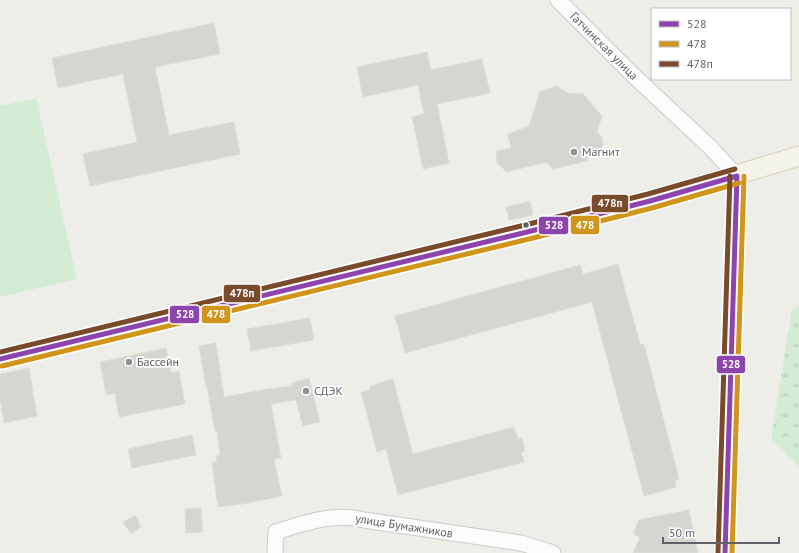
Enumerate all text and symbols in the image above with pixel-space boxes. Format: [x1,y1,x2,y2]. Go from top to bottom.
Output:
street label: Гатчинская улица [567,8,642,83]
legend [651,8,791,80]
text: 528 [687,16,707,31]
text: 478 [687,36,707,51]
text: 478п [687,56,713,71]
place label: Магнит [582,144,620,159]
marker: Магнит [569,147,579,157]
line badge: 478п [591,194,629,213]
text: 478п [598,196,622,210]
line badge: 478 [570,215,600,235]
line badge: 528 [538,216,569,235]
text: 528 [545,218,563,232]
text: 478 [576,218,594,232]
unlabelled marker [521,220,531,230]
line badge: 478п [223,284,261,303]
text: 478п [230,286,254,300]
line badge: 528 [169,305,200,324]
line badge: 478 [201,305,231,324]
text: 528 [176,307,194,321]
text: 478 [207,307,225,321]
place label: Бассейн [137,354,179,369]
line badge: 528 [716,355,746,374]
marker: Бассейн [124,357,134,367]
text: 528 [722,357,740,371]
place label: СДЭК [314,383,343,398]
marker: СДЭК [301,386,311,396]
street label: улица Бумажников [354,510,454,541]
scale bar [663,519,779,545]
text: 50 m [669,525,695,540]

